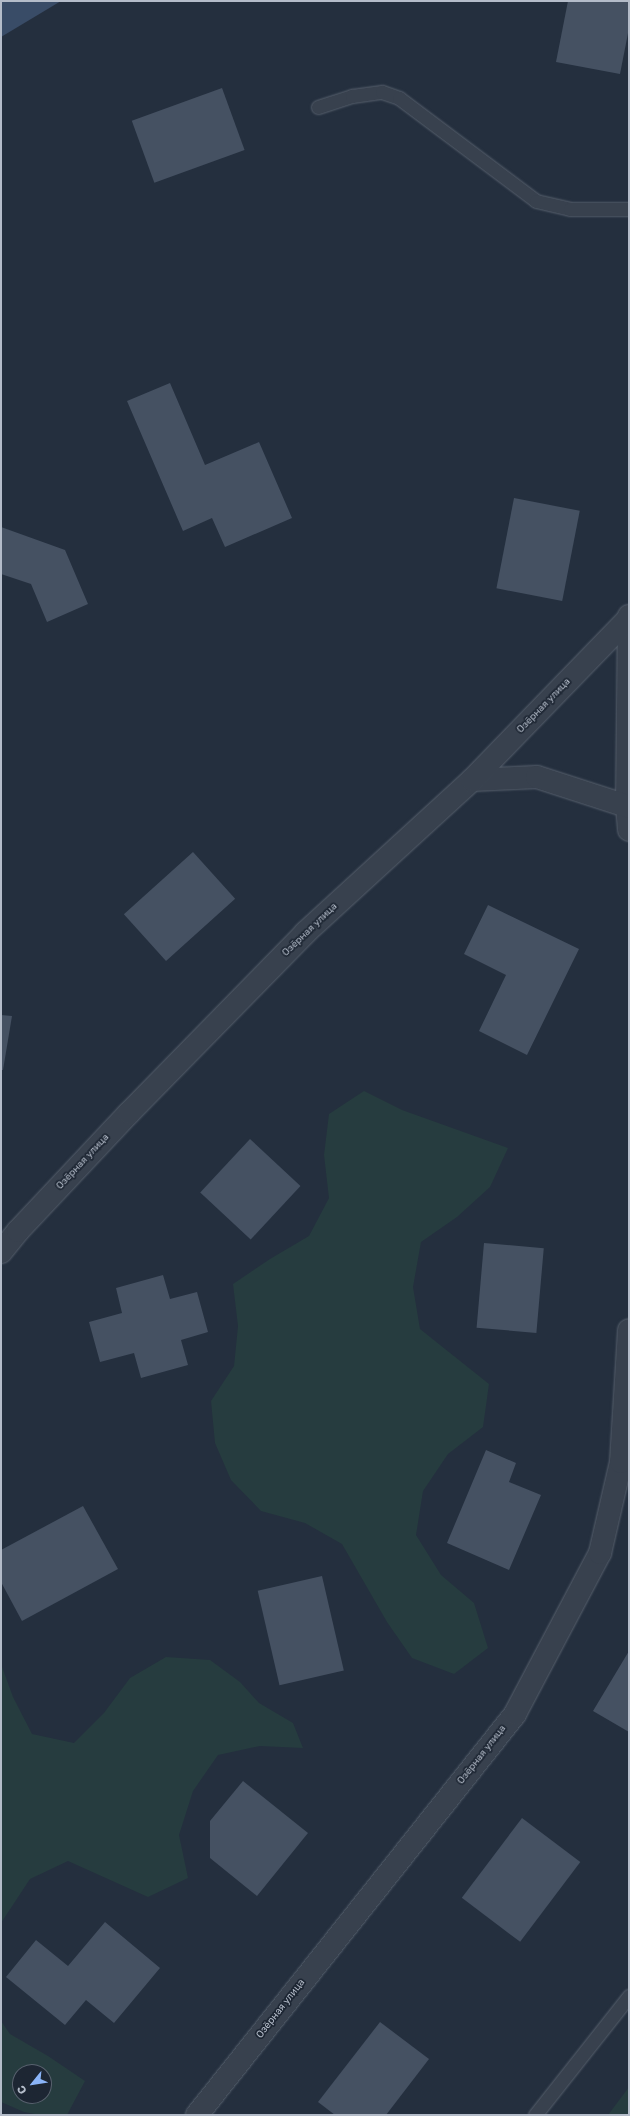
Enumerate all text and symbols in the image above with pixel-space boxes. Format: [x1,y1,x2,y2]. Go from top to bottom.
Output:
street label: Озёрная улица [515,676,573,736]
street label: Озёрная улица [280,901,340,959]
street label: Озёрная улица [54,1132,112,1192]
street label: Озёрная улица [455,1723,509,1787]
street label: Озёрная улица [254,1977,308,2041]
north arrow [12,2064,52,2104]
text: С [14,2083,30,2096]

